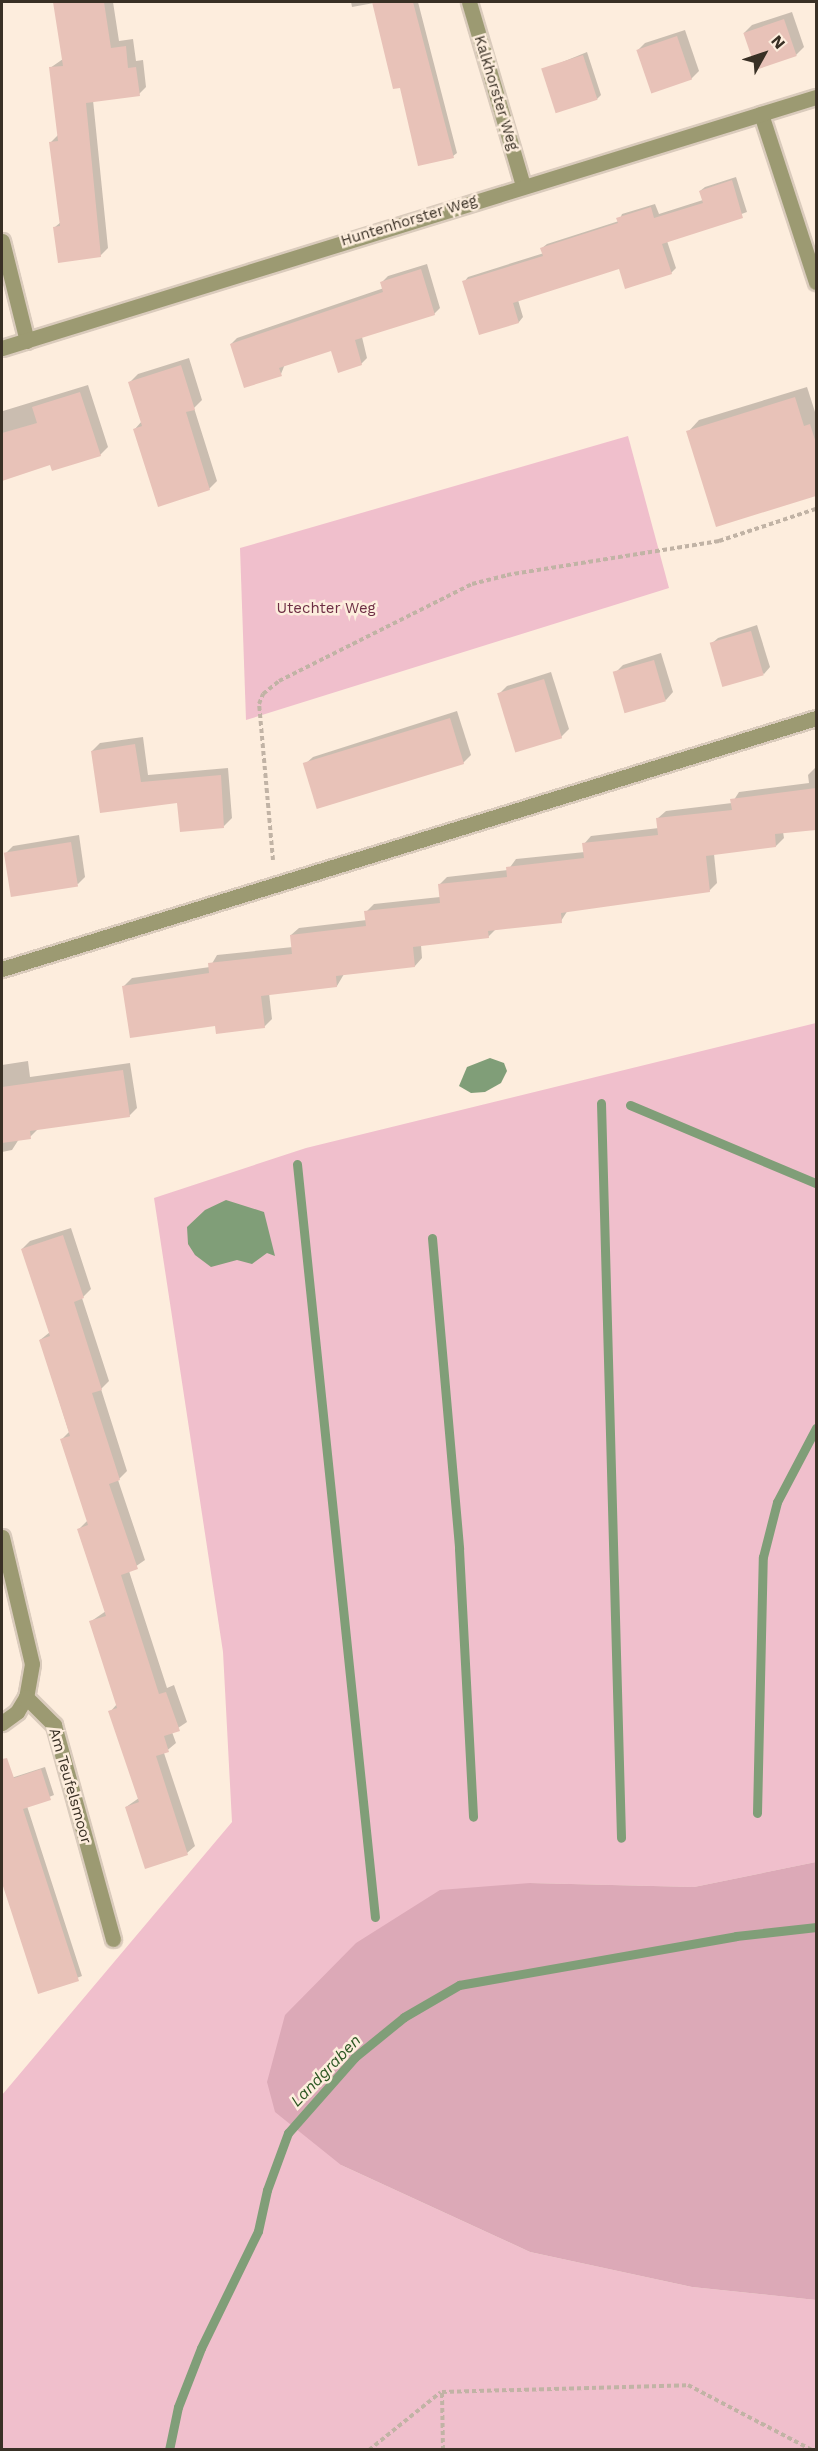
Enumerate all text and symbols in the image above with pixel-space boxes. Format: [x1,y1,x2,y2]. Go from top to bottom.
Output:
north arrow [734,24,794,84]
text: N [767,31,789,53]
street label: Kalkhorster Weg [470,33,522,153]
street label: Huntenhorster Weg [338,192,480,250]
park label: Utechter Weg [276,600,376,618]
street label: Am Teufelsmoor [45,1726,95,1846]
water label: Landgraben [287,2031,365,2111]

